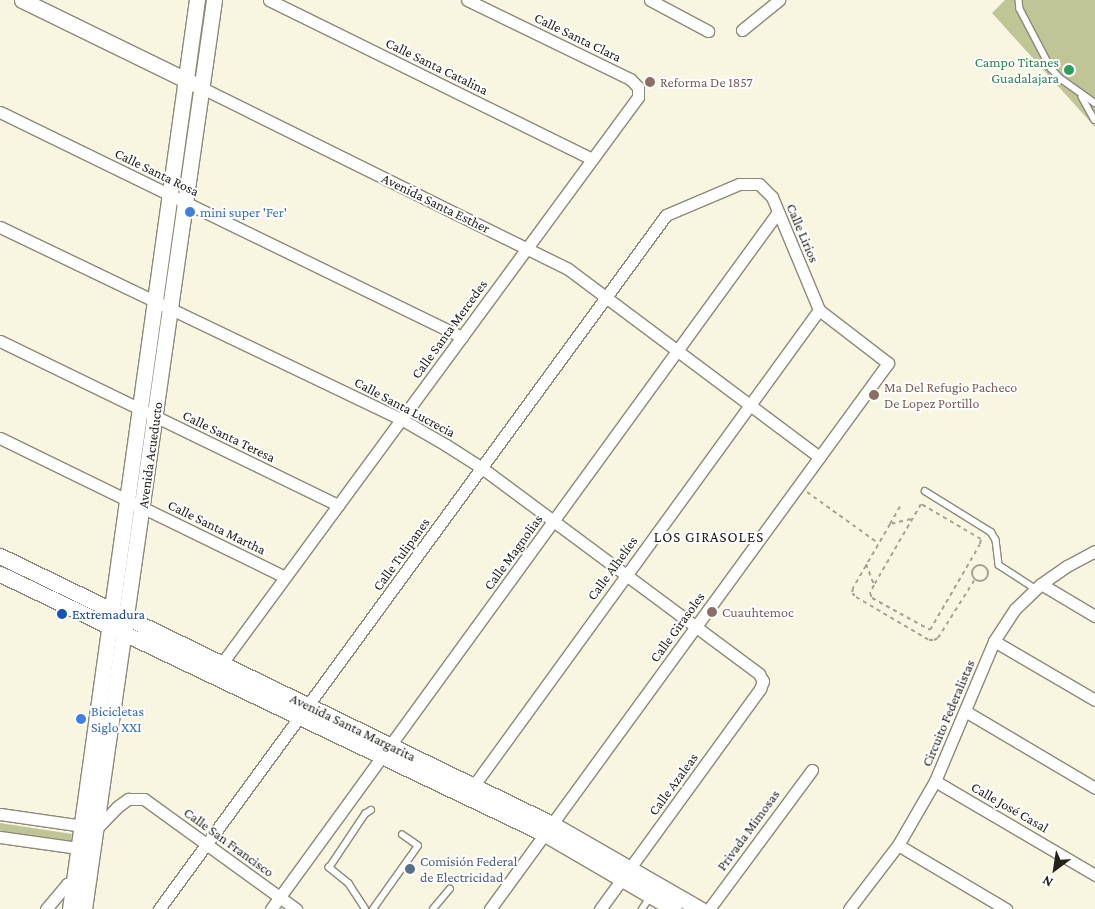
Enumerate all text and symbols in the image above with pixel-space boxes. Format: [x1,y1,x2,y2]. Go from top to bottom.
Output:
street label: Calle Santa Clara [532,9,624,65]
street label: Calle Santa Catalina [383,34,491,98]
place label: Campo Titanes Guadalajara [975,54,1059,86]
marker: Campo Titanes Guadalajara [1063,64,1075,76]
place label: Reforma De 1857 [660,74,753,90]
marker: Reforma De 1857 [644,76,656,88]
street label: Calle Santa Rosa [112,144,202,200]
street label: Avenida Santa Esther [379,169,493,237]
street label: Calle Lirios [783,201,823,265]
place label: mini super 'Fer' [200,204,287,220]
marker: mini super 'Fer' [184,206,196,218]
street label: Calle Santa Mercedes [407,276,491,382]
street label: Calle Santa Lucrecia [352,373,458,441]
place label: Ma Del Refugio Pacheco De Lopez Portillo [884,379,1017,412]
marker: Ma Del Refugio Pacheco De Lopez Portillo [868,389,880,401]
street label: Avenida Acueducto [134,401,166,509]
street label: Calle Santa Teresa [180,406,278,466]
street label: Calle Santa Martha [165,496,269,558]
street label: Calle Magnolias [480,511,546,593]
street label: Calle Tulipanes [369,514,433,594]
district label: LOS GIRASOLES [652,529,766,547]
street label: Calle Alhelíes [583,533,641,603]
street label: Calle Girasoles [646,589,708,665]
place label: Cuauhtemoc [722,604,794,620]
place label: Extremadura [72,606,145,622]
marker: Cuauhtemoc [706,606,718,618]
marker: Extremadura [56,608,68,620]
street label: Circuito Federalistas [918,657,978,769]
street label: Avenida Santa Margarita [287,689,419,765]
place label: Bicicletas Siglo XXI [91,703,144,736]
marker: Bicicletas Siglo XXI [75,713,87,725]
street label: Calle Azaleas [645,750,701,818]
street label: Calle José Casal [968,778,1052,836]
street label: Privada Mimosas [713,786,783,874]
street label: Calle San Francisco [181,804,277,880]
north arrow [1030,844,1080,894]
place label: Comisión Federal de Electricidad [420,853,517,886]
marker: Comisión Federal de Electricidad [404,863,416,875]
text: N [1039,873,1055,891]

